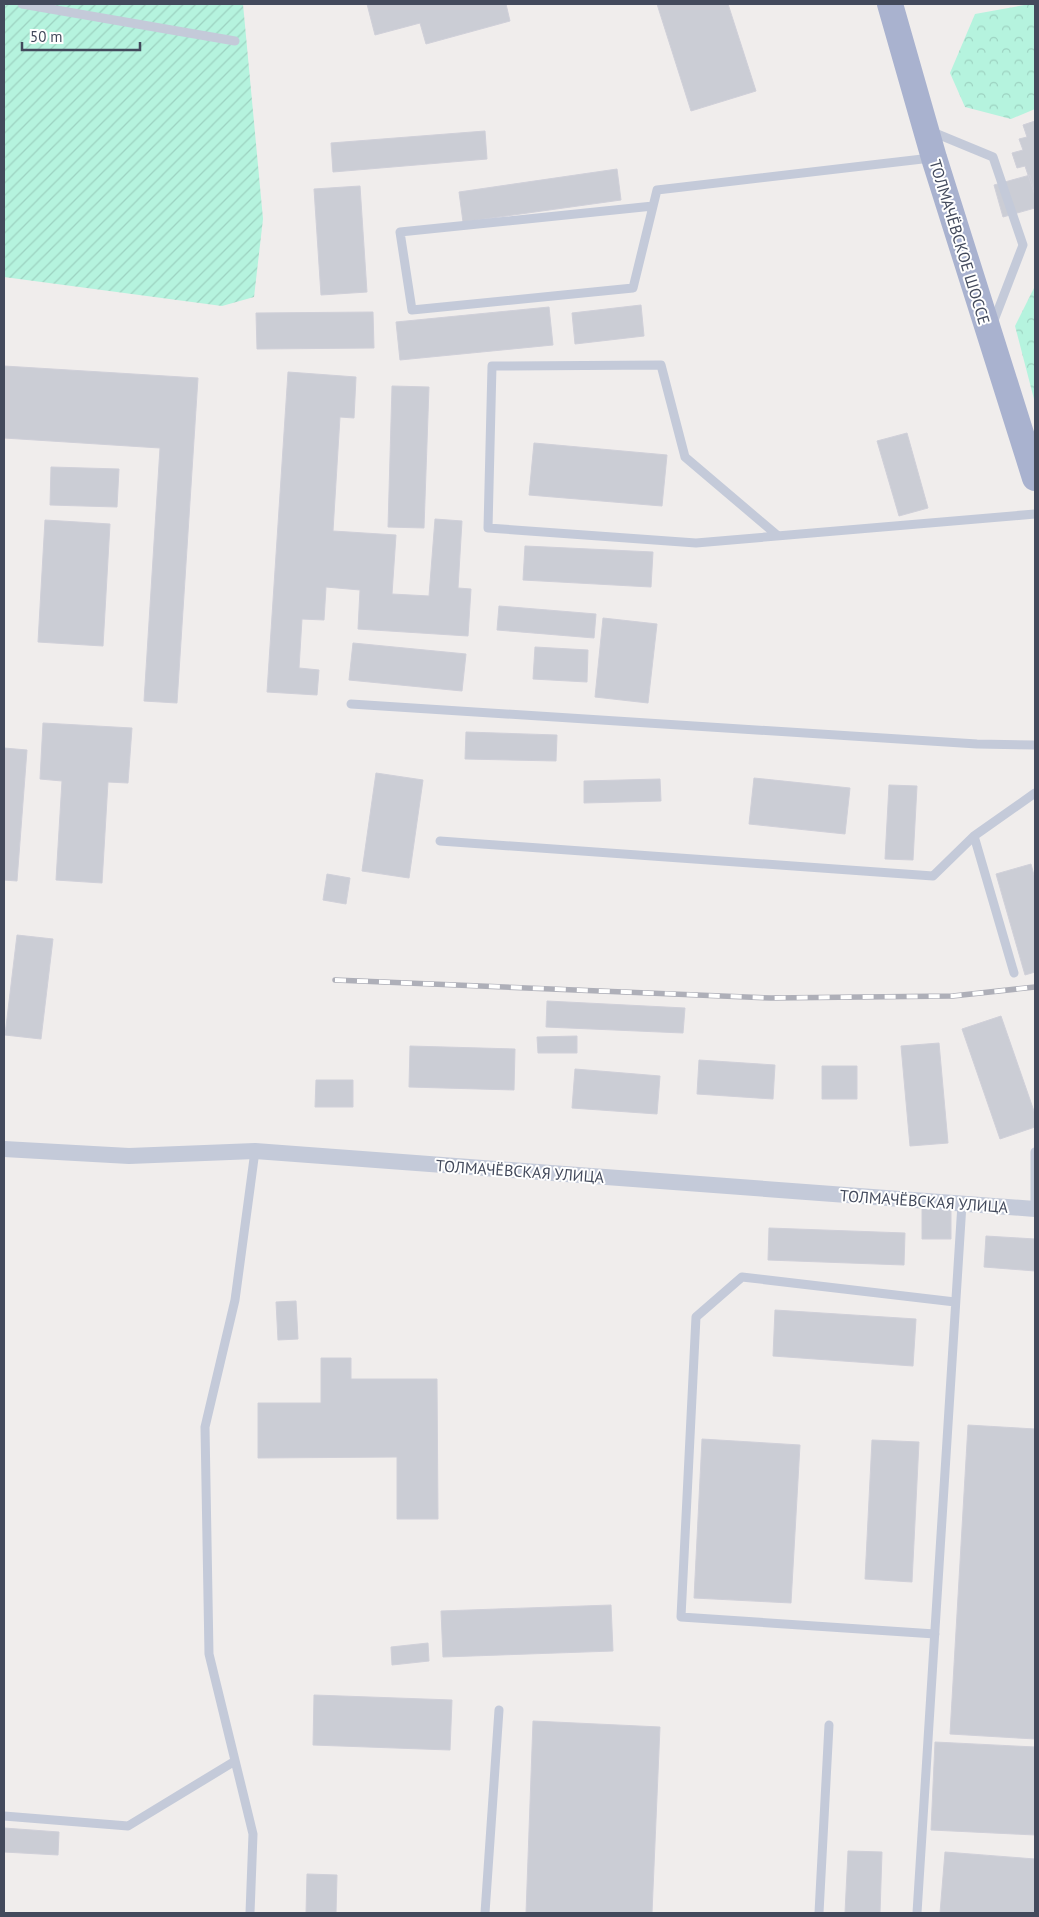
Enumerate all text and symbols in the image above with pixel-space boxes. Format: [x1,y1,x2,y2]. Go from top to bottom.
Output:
scale bar [22,20,140,52]
text: 50 m [30,27,63,46]
street label: ТОЛМАЧЁВСКОЕ ШОССЕ [925,157,995,327]
street label: ТОЛМАЧЁВСКАЯ УЛИЦА [435,1155,605,1187]
street label: ТОЛМАЧЁВСКАЯ УЛИЦА [839,1185,1009,1217]

